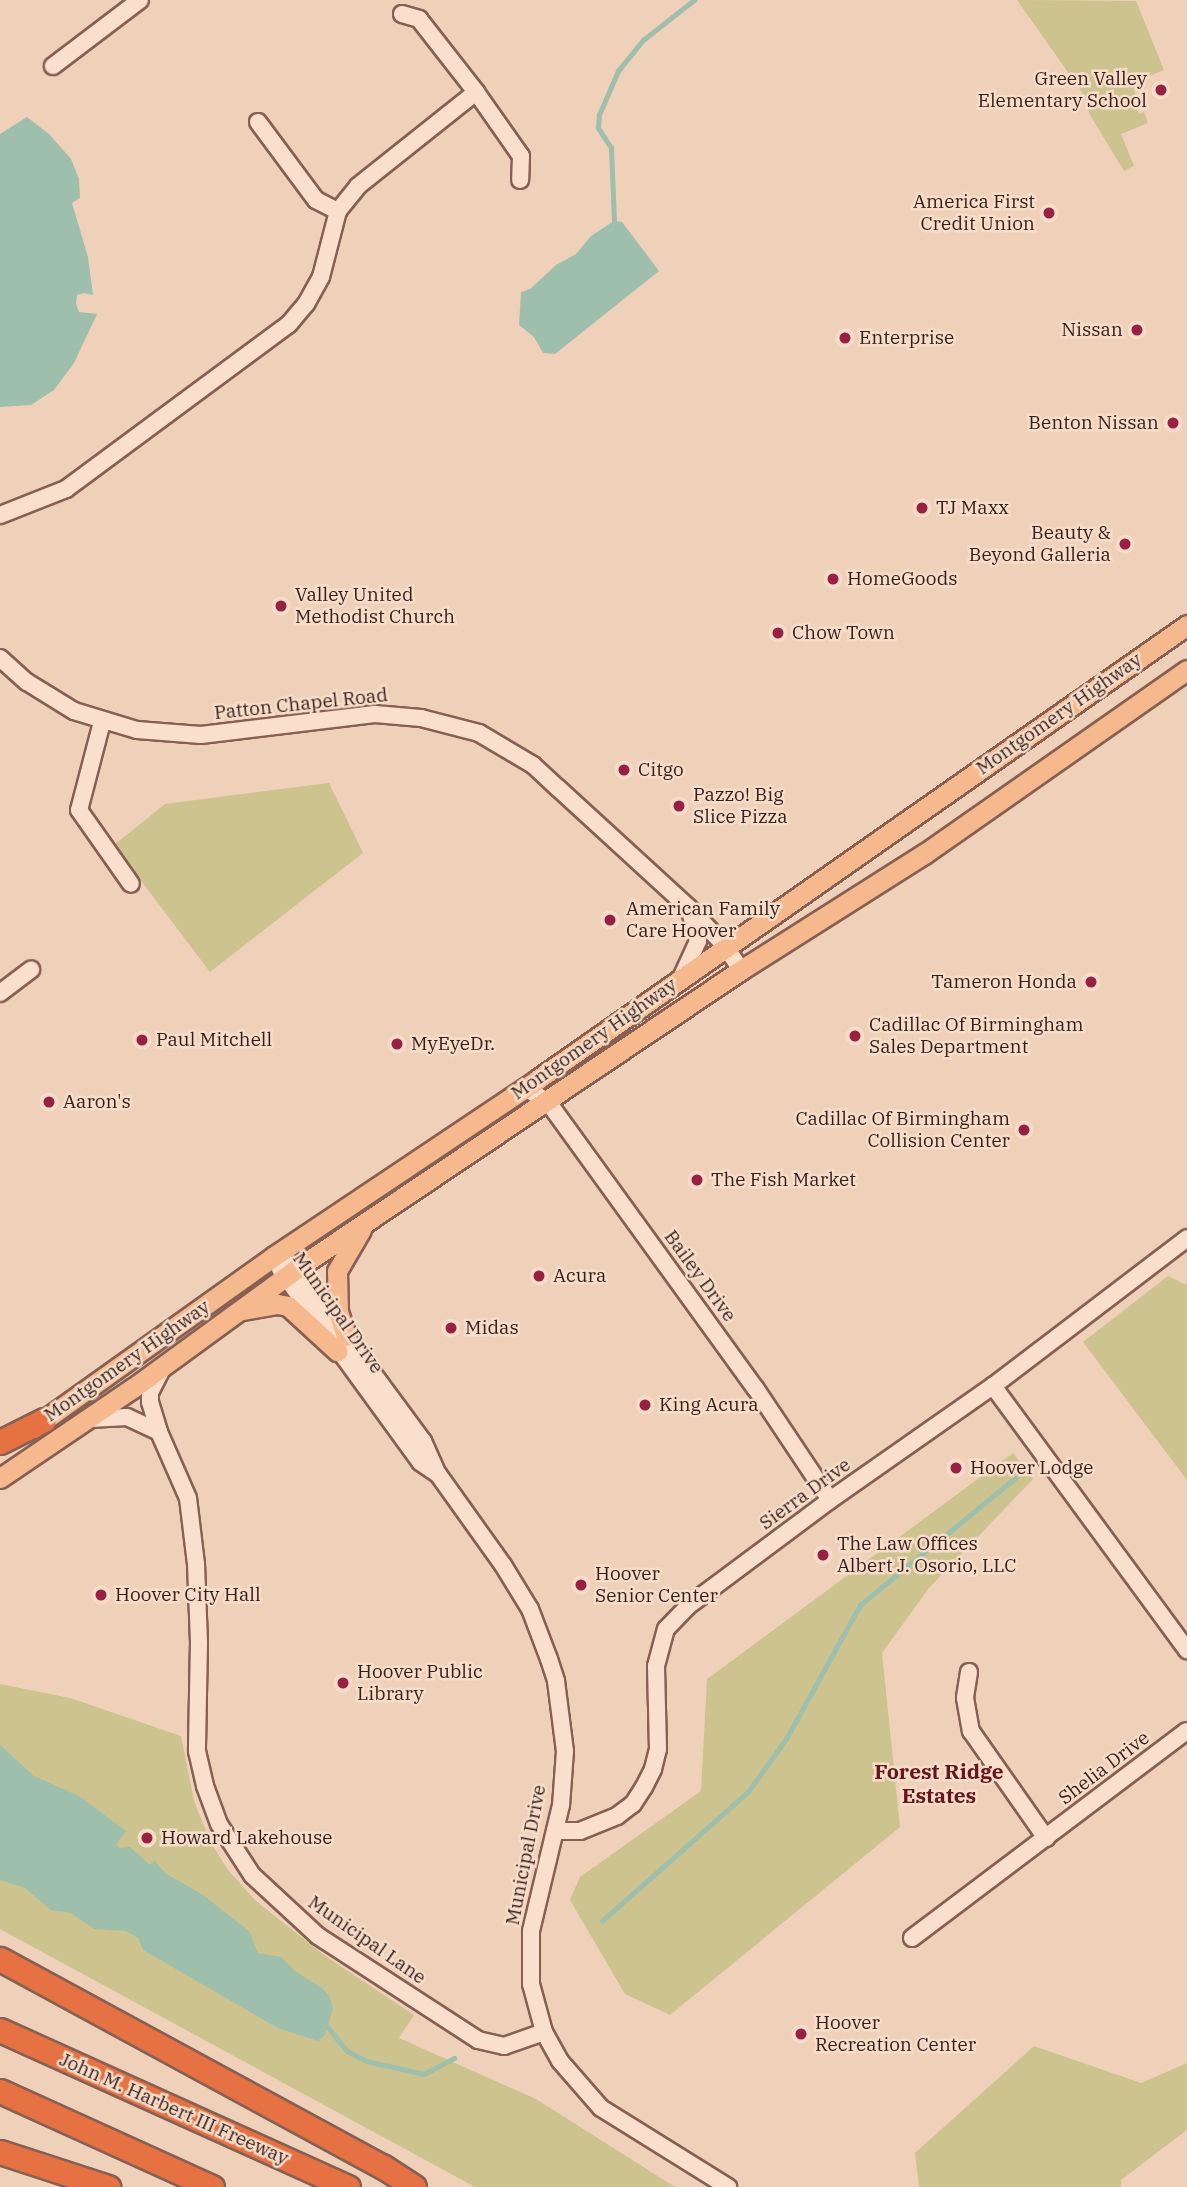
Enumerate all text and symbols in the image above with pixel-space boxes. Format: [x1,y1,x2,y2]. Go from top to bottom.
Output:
place label: Green Valley Elementary School [978,68,1147,112]
marker: Green Valley Elementary School [1153,82,1169,98]
place label: America First Credit Union [913,191,1035,235]
marker: America First Credit Union [1041,205,1057,221]
place label: Nissan [1061,319,1123,341]
marker: Nissan [1129,322,1145,338]
place label: Enterprise [859,327,954,349]
marker: Enterprise [837,330,853,346]
place label: Benton Nissan [1028,412,1159,434]
marker: Benton Nissan [1165,415,1181,431]
place label: TJ Maxx [936,497,1009,519]
marker: TJ Maxx [914,500,930,516]
place label: Beauty & Beyond Galleria [969,522,1111,566]
marker: Beauty & Beyond Galleria [1117,536,1133,552]
place label: HomeGoods [847,568,957,590]
marker: HomeGoods [825,571,841,587]
place label: Valley United Methodist Church [295,584,455,628]
marker: Valley United Methodist Church [273,598,289,614]
place label: Chow Town [792,622,895,644]
marker: Chow Town [770,625,786,641]
street label: Montgomery Highway [972,648,1146,780]
street label: Patton Chapel Road [213,684,389,724]
place label: Citgo [638,759,684,781]
marker: Citgo [616,762,632,778]
place label: Pazzo! Big Slice Pizza [693,784,788,828]
marker: Pazzo! Big Slice Pizza [671,798,687,814]
place label: American Family Care Hoover [626,898,780,942]
marker: American Family Care Hoover [600,910,620,930]
place label: Tameron Honda [931,971,1077,993]
street label: Montgomery Highway [507,973,681,1105]
marker: Tameron Honda [1083,974,1099,990]
place label: Cadillac Of Birmingham Sales Department [869,1014,1084,1058]
marker: Cadillac Of Birmingham Sales Department [847,1028,863,1044]
place label: Paul Mitchell [156,1029,272,1051]
marker: Paul Mitchell [134,1032,150,1048]
place label: MyEyeDr. [411,1033,495,1055]
marker: MyEyeDr. [389,1036,405,1052]
place label: Aaron's [63,1091,131,1113]
marker: Aaron's [41,1094,57,1110]
place label: Cadillac Of Birmingham Collision Center [795,1108,1010,1152]
marker: Cadillac Of Birmingham Collision Center [1016,1122,1032,1138]
place label: The Fish Market [711,1169,856,1191]
marker: The Fish Market [689,1172,705,1188]
street label: Bailey Drive [659,1226,741,1326]
street label: Municipal Drive [288,1248,388,1378]
place label: Acura [553,1265,606,1287]
marker: Acura [531,1268,547,1284]
street label: Montgomery Highway [40,1295,214,1427]
place label: Midas [465,1317,519,1339]
marker: Midas [443,1320,459,1336]
place label: King Acura [659,1394,759,1416]
marker: King Acura [637,1397,653,1413]
street label: Sierra Drive [755,1453,855,1535]
place label: Hoover Lodge [970,1457,1093,1479]
marker: Hoover Lodge [948,1460,964,1476]
place label: The Law Offices Albert J. Osorio, LLC [837,1533,1016,1577]
marker: The Law Offices Albert J. Osorio, LLC [815,1547,831,1563]
place label: Hoover Senior Center [595,1563,718,1607]
marker: Hoover Senior Center [573,1577,589,1593]
place label: Hoover City Hall [115,1584,261,1606]
marker: Hoover City Hall [93,1587,109,1603]
place label: Hoover Public Library [357,1661,483,1705]
marker: Hoover Public Library [335,1675,351,1691]
street label: Shelia Drive [1054,1727,1154,1809]
district label: Forest Ridge Estates [874,1758,1004,1808]
street label: Municipal Drive [501,1783,551,1927]
place label: Howard Lakehouse [161,1827,332,1849]
marker: Howard Lakehouse [139,1830,155,1846]
street label: Municipal Lane [304,1891,430,1989]
place label: Hoover Recreation Center [815,2012,976,2056]
marker: Hoover Recreation Center [793,2026,809,2042]
street label: John M. Harbert III Freeway [56,2048,292,2170]

